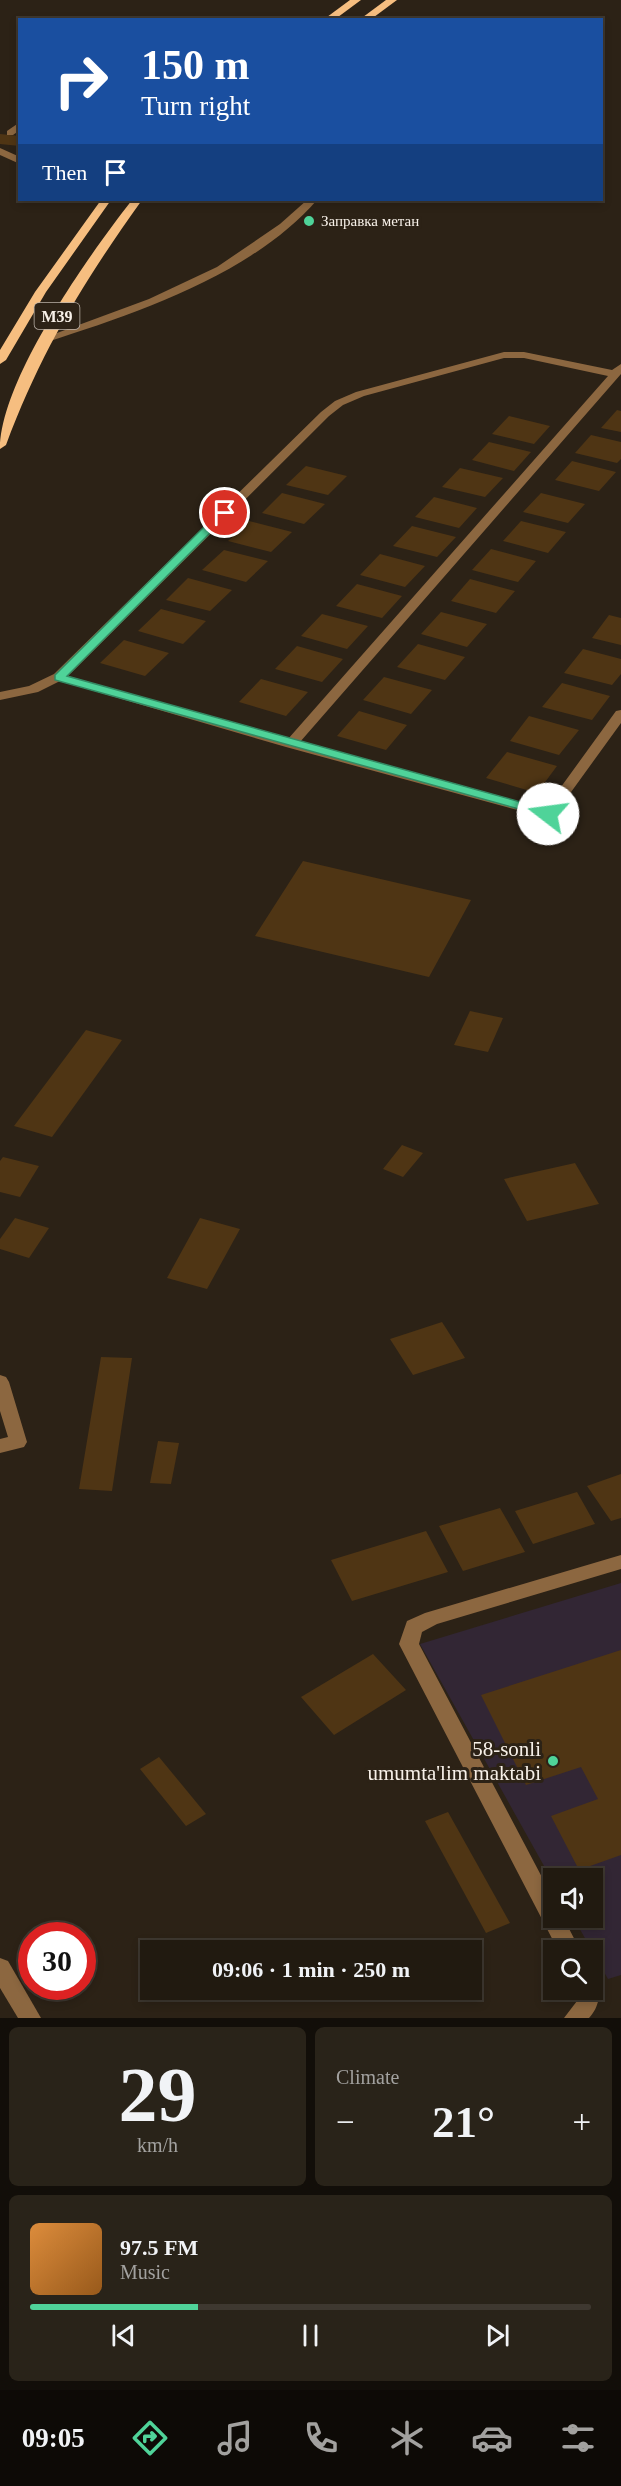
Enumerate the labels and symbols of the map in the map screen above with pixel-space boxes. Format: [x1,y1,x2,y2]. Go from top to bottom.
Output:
place label: Заправка метан [321,213,419,229]
marker: Заправка метан [302,214,316,228]
road number: M39 [34,303,80,329]
pin [199,487,250,538]
position arrow [516,782,580,846]
place label: 58-sonli umumta'lim maktabi [367,1737,541,1785]
marker: 58-sonli umumta'lim maktabi [546,1754,560,1768]
speed limit sign: 30 [18,1922,96,2000]

